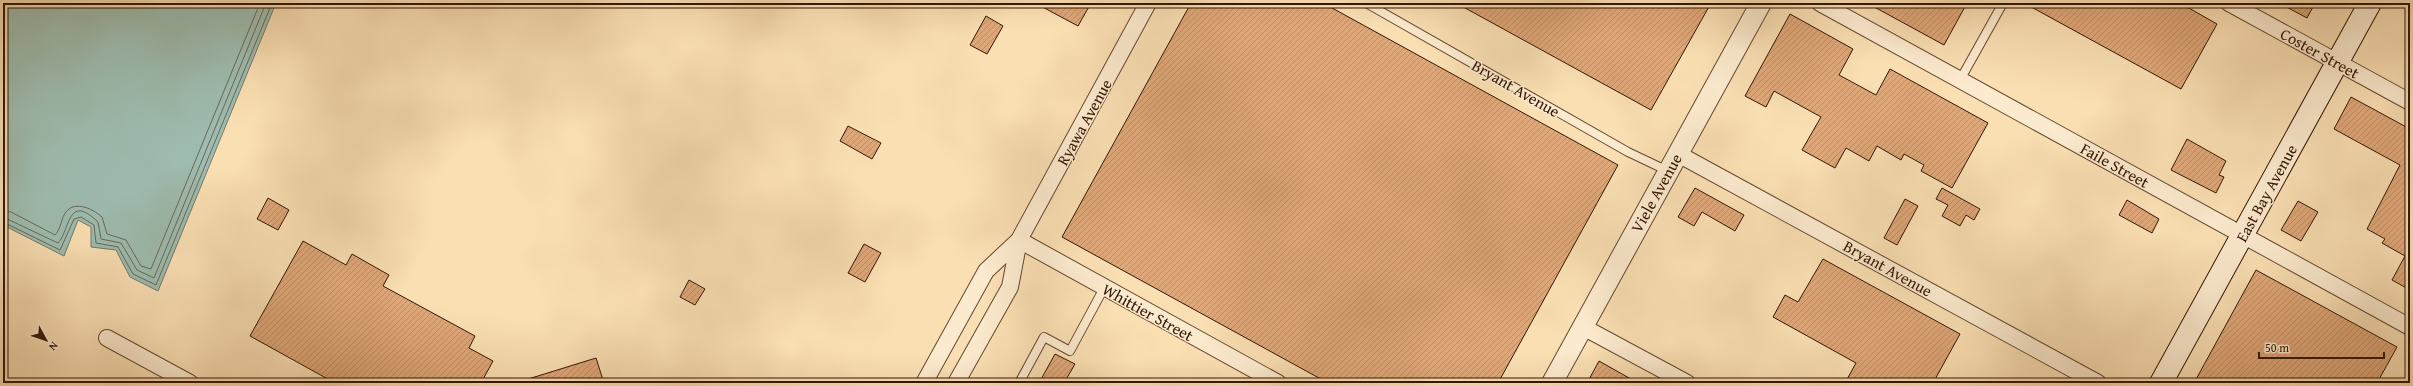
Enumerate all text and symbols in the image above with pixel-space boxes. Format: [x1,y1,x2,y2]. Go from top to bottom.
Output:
street label: Coster Street [2276,21,2364,85]
street label: Bryant Avenue [1467,53,1565,123]
street label: Ryawa Avenue [1050,74,1118,170]
street label: Faile Street [2076,136,2154,194]
street label: East Bay Avenue [2229,140,2303,246]
street label: Viele Avenue [1624,149,1688,237]
street label: Bryant Avenue [1839,234,1937,302]
street label: Whittier Street [1098,277,1198,347]
north arrow [26,320,66,360]
scale bar [2259,334,2384,360]
text: N [45,338,62,355]
text: 50 m [2265,339,2289,356]

